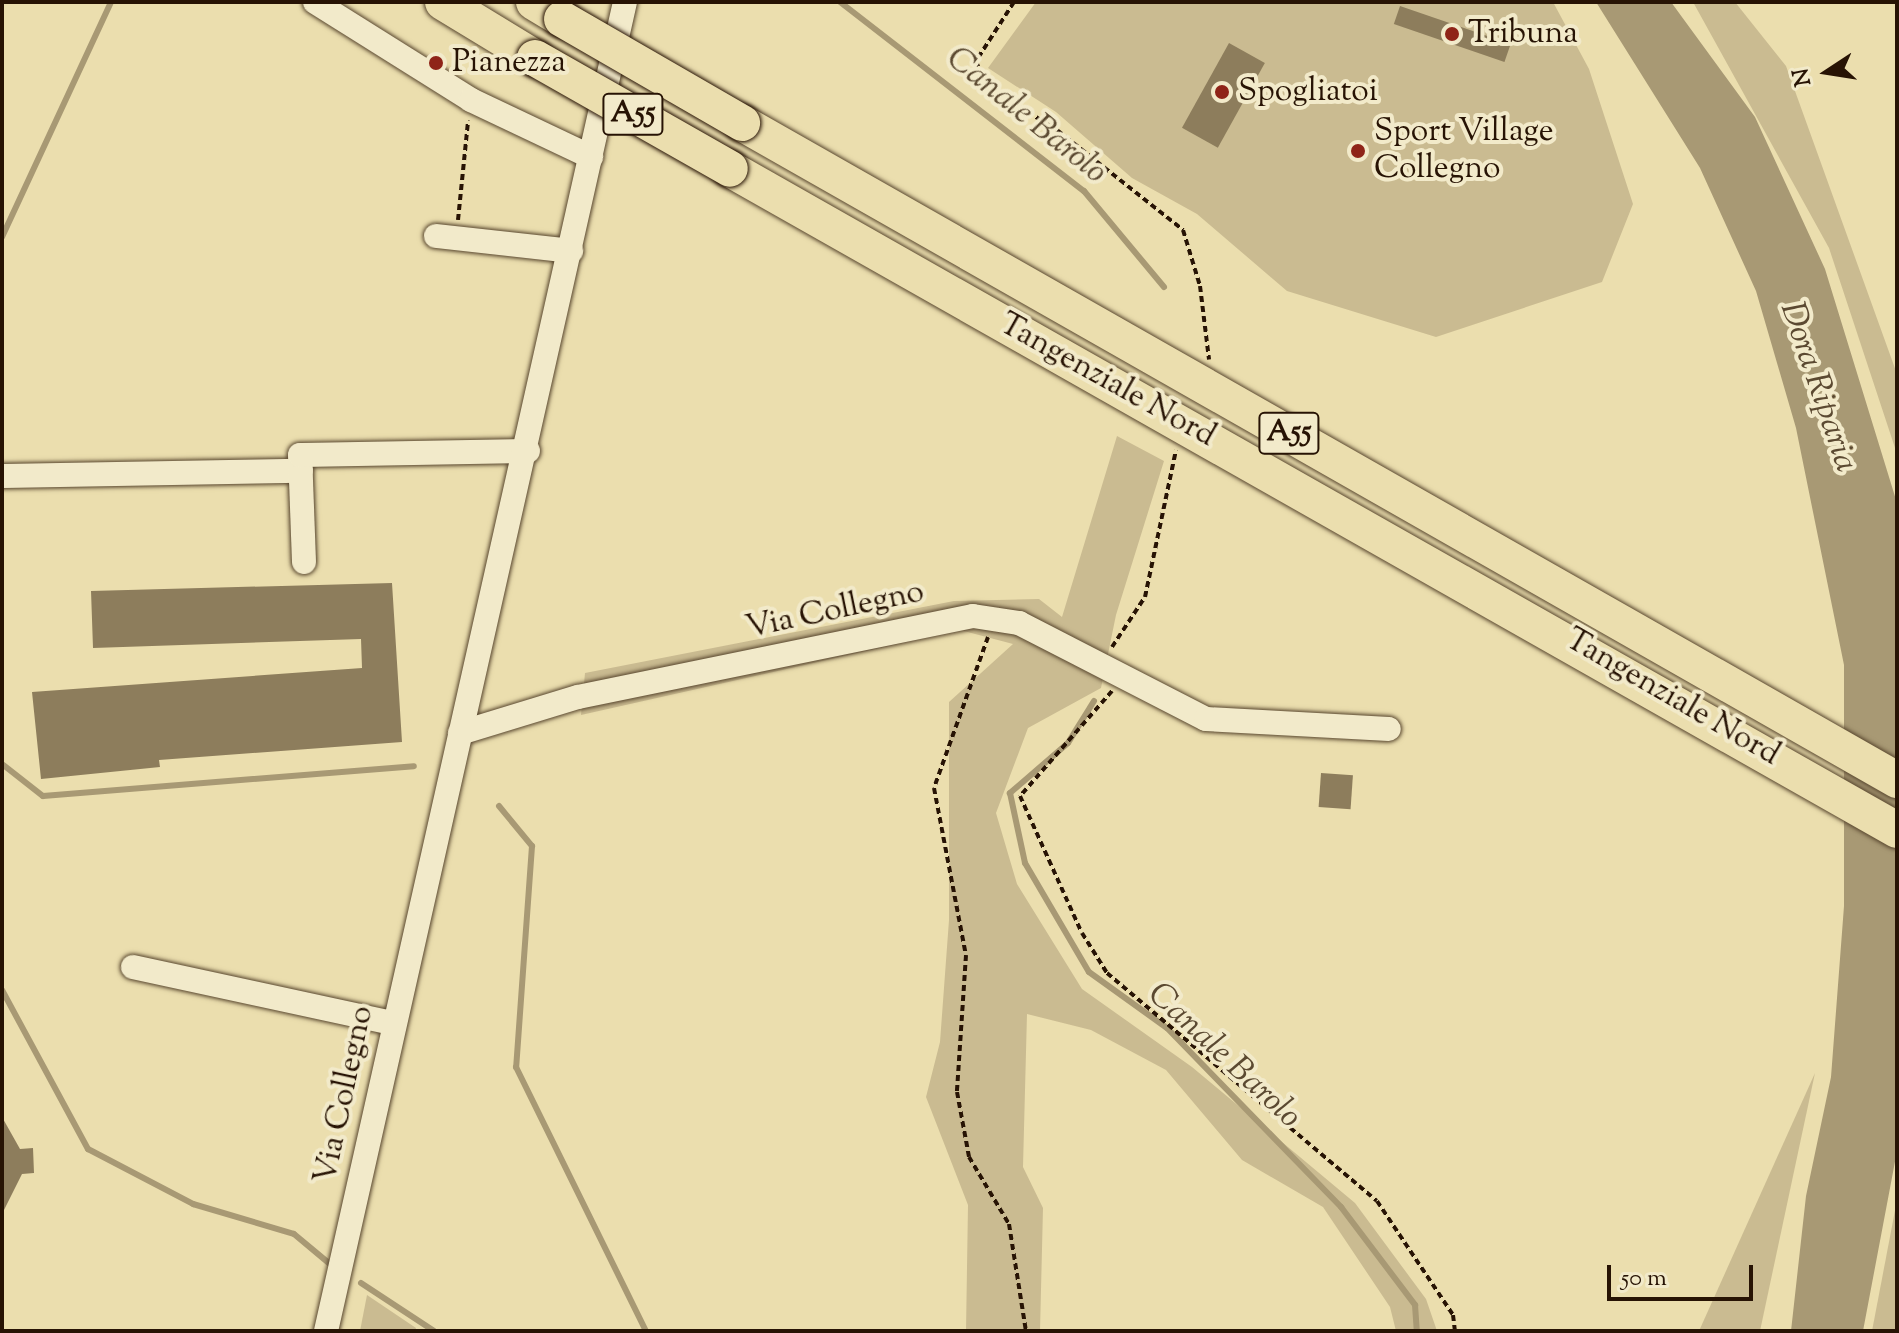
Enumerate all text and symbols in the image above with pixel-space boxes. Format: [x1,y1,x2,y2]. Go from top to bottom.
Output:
place label: Tribuna [1468,15,1578,53]
marker: Tribuna [1443,25,1461,43]
north arrow [1787,32,1867,112]
water label: Canale Barolo [937,39,1115,193]
place label: Pianezza [452,44,566,82]
marker: Pianezza [427,54,445,72]
text: N [1786,65,1821,89]
place label: Spogliatoi [1238,73,1378,111]
marker: Spogliatoi [1213,83,1231,101]
road number: A55 [601,88,665,140]
place label: Sport Village Collegno [1374,114,1554,189]
marker: Sport Village Collegno [1349,142,1367,160]
water label: Dora Riparia [1770,297,1866,477]
street label: Tangenziale Nord [992,306,1222,456]
road number: A55 [1257,407,1321,459]
street label: Via Collegno [742,573,928,649]
street label: Tangenziale Nord [1558,621,1786,775]
water label: Canale Barolo [1139,975,1309,1137]
street label: Via Collegno [307,1002,383,1188]
scale bar [1611,1249,1757,1299]
text: 50 m [1621,1262,1667,1296]

